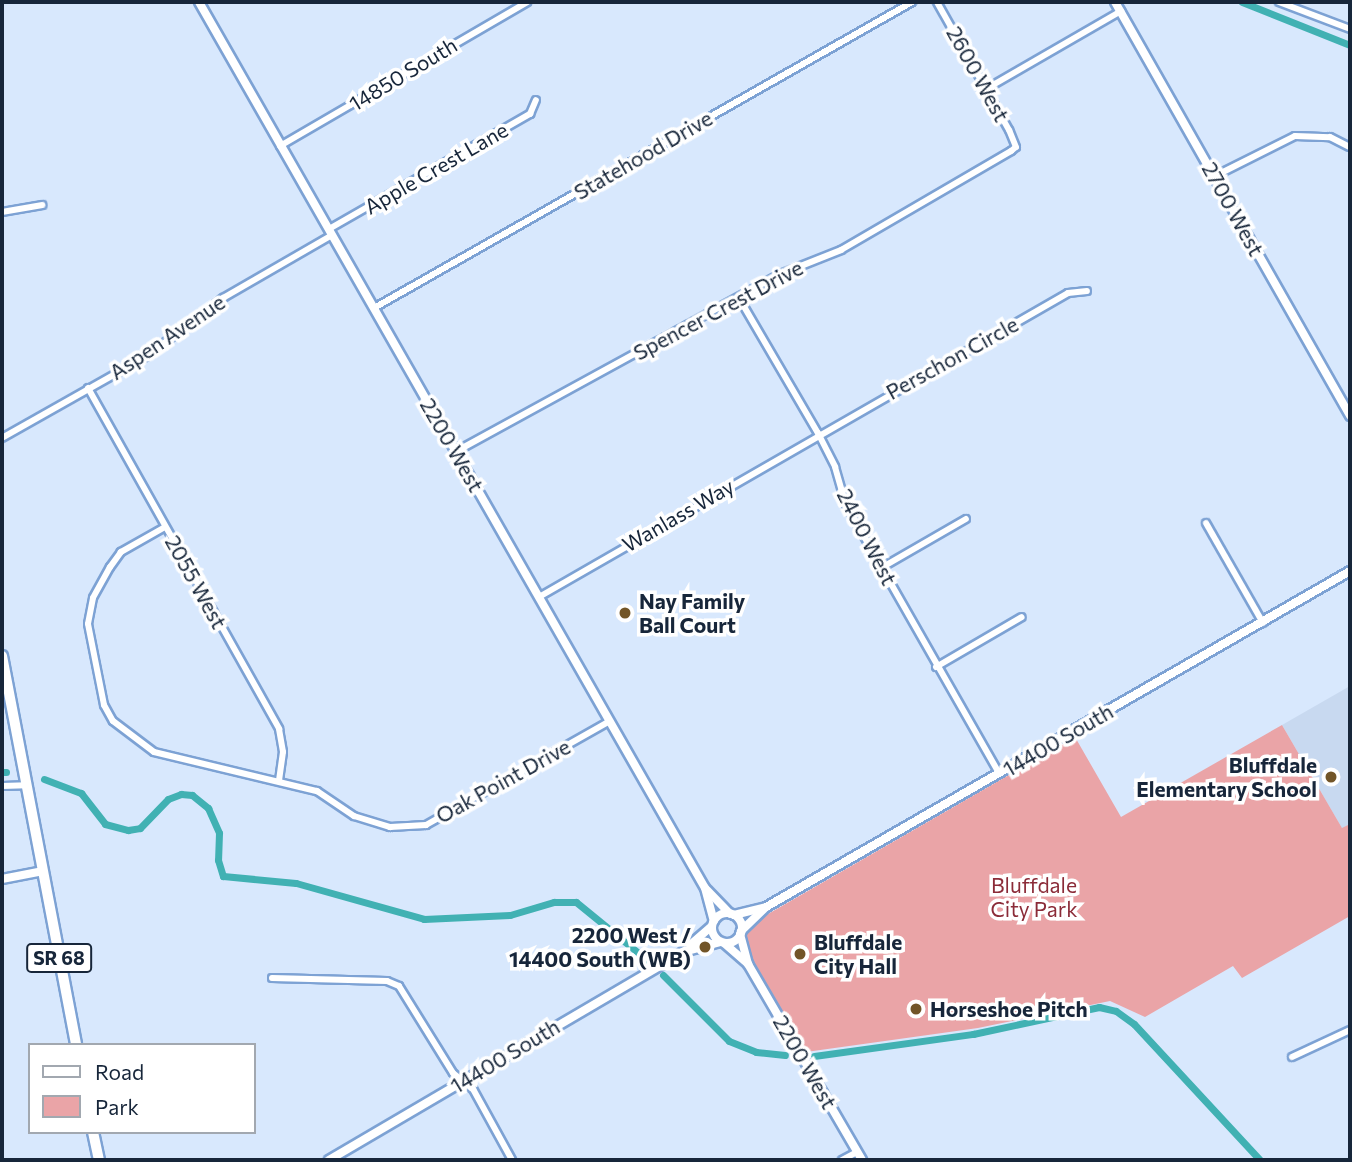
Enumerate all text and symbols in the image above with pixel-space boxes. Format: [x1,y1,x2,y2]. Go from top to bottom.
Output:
street label: 2600 West [942,22,1014,126]
street label: 14850 South [345,32,461,116]
street label: Statehood Drive [569,105,717,205]
street label: Apple Crest Lane [360,117,512,219]
street label: 2700 West [1197,158,1269,260]
street label: Spencer Crest Drive [629,255,807,365]
street label: Aspen Avenue [105,289,229,385]
street label: Perschon Circle [882,311,1022,405]
street label: 2200 West [415,394,489,496]
street label: Wanlass Way [618,473,738,557]
street label: 2400 West [832,485,902,589]
street label: 2055 West [160,531,232,633]
place label: Nay Family Ball Court [639,588,745,638]
marker: Nay Family Ball Court [617,605,633,621]
street label: 14400 South [999,698,1117,782]
street label: Oak Point Drive [431,734,575,828]
place label: Bluffdale Elementary School [1136,752,1317,802]
marker: Bluffdale Elementary School [1323,769,1339,785]
park label: Bluffdale City Park [990,872,1078,922]
place label: 2200 West / 14400 South (WB) [509,922,691,972]
place label: Bluffdale City Hall [814,929,902,979]
marker: 2200 West / 14400 South (WB) [697,939,713,955]
road number: SR 68 [26,942,92,974]
marker: Bluffdale City Hall [792,946,808,962]
place label: Horseshoe Pitch [930,996,1088,1022]
marker: Horseshoe Pitch [908,1001,924,1017]
street label: 2200 West [768,1011,842,1113]
street label: 14400 South [446,1014,564,1098]
legend [28,1043,256,1134]
text: Road [95,1059,144,1084]
text: Park [95,1094,139,1119]

